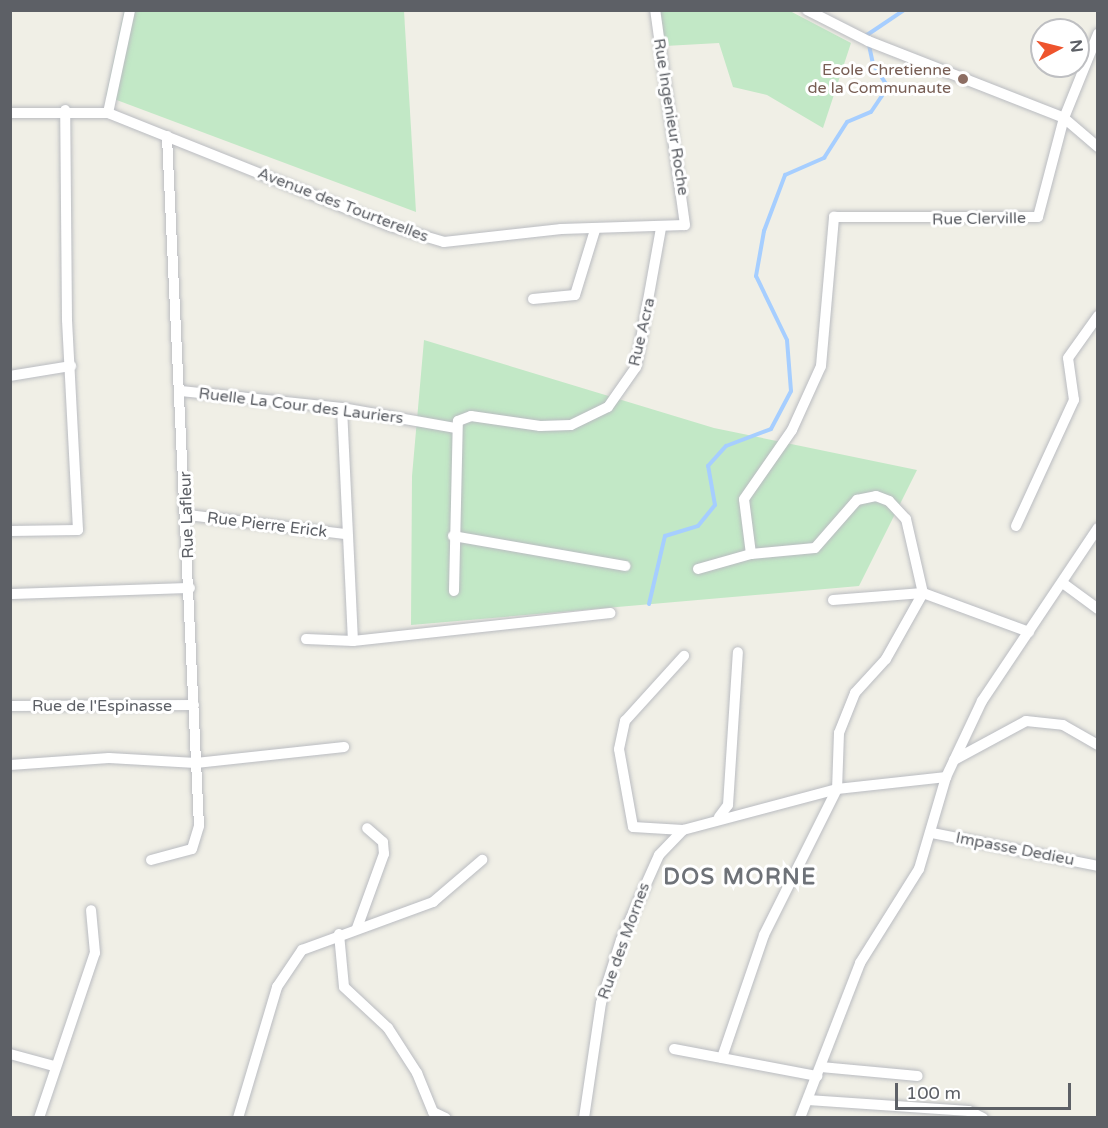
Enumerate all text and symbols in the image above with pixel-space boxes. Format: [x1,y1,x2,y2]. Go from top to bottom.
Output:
north arrow [1030,18,1090,78]
street label: Rue Ingenieur Roche [649,37,693,197]
text: N [1065,38,1087,54]
place label: Ecole Chretienne de la Communaute [807,60,951,98]
marker: Ecole Chretienne de la Communaute [956,72,970,86]
street label: Avenue des Tourterelles [255,164,431,246]
street label: Rue Clerville [932,209,1026,229]
street label: Rue Acra [625,296,659,368]
street label: Ruelle La Cour des Lauriers [197,384,405,428]
street label: Rue Lafleur [176,471,198,559]
street label: Rue Pierre Erick [206,508,328,542]
street label: Rue de l'Espinasse [32,696,172,716]
street label: Impasse Dedieu [954,828,1076,870]
district label: DOS MORNE [663,865,817,891]
street label: Rue des Mornes [594,880,654,1002]
scale bar [898,1071,1074,1109]
text: 100 m [906,1082,961,1104]

